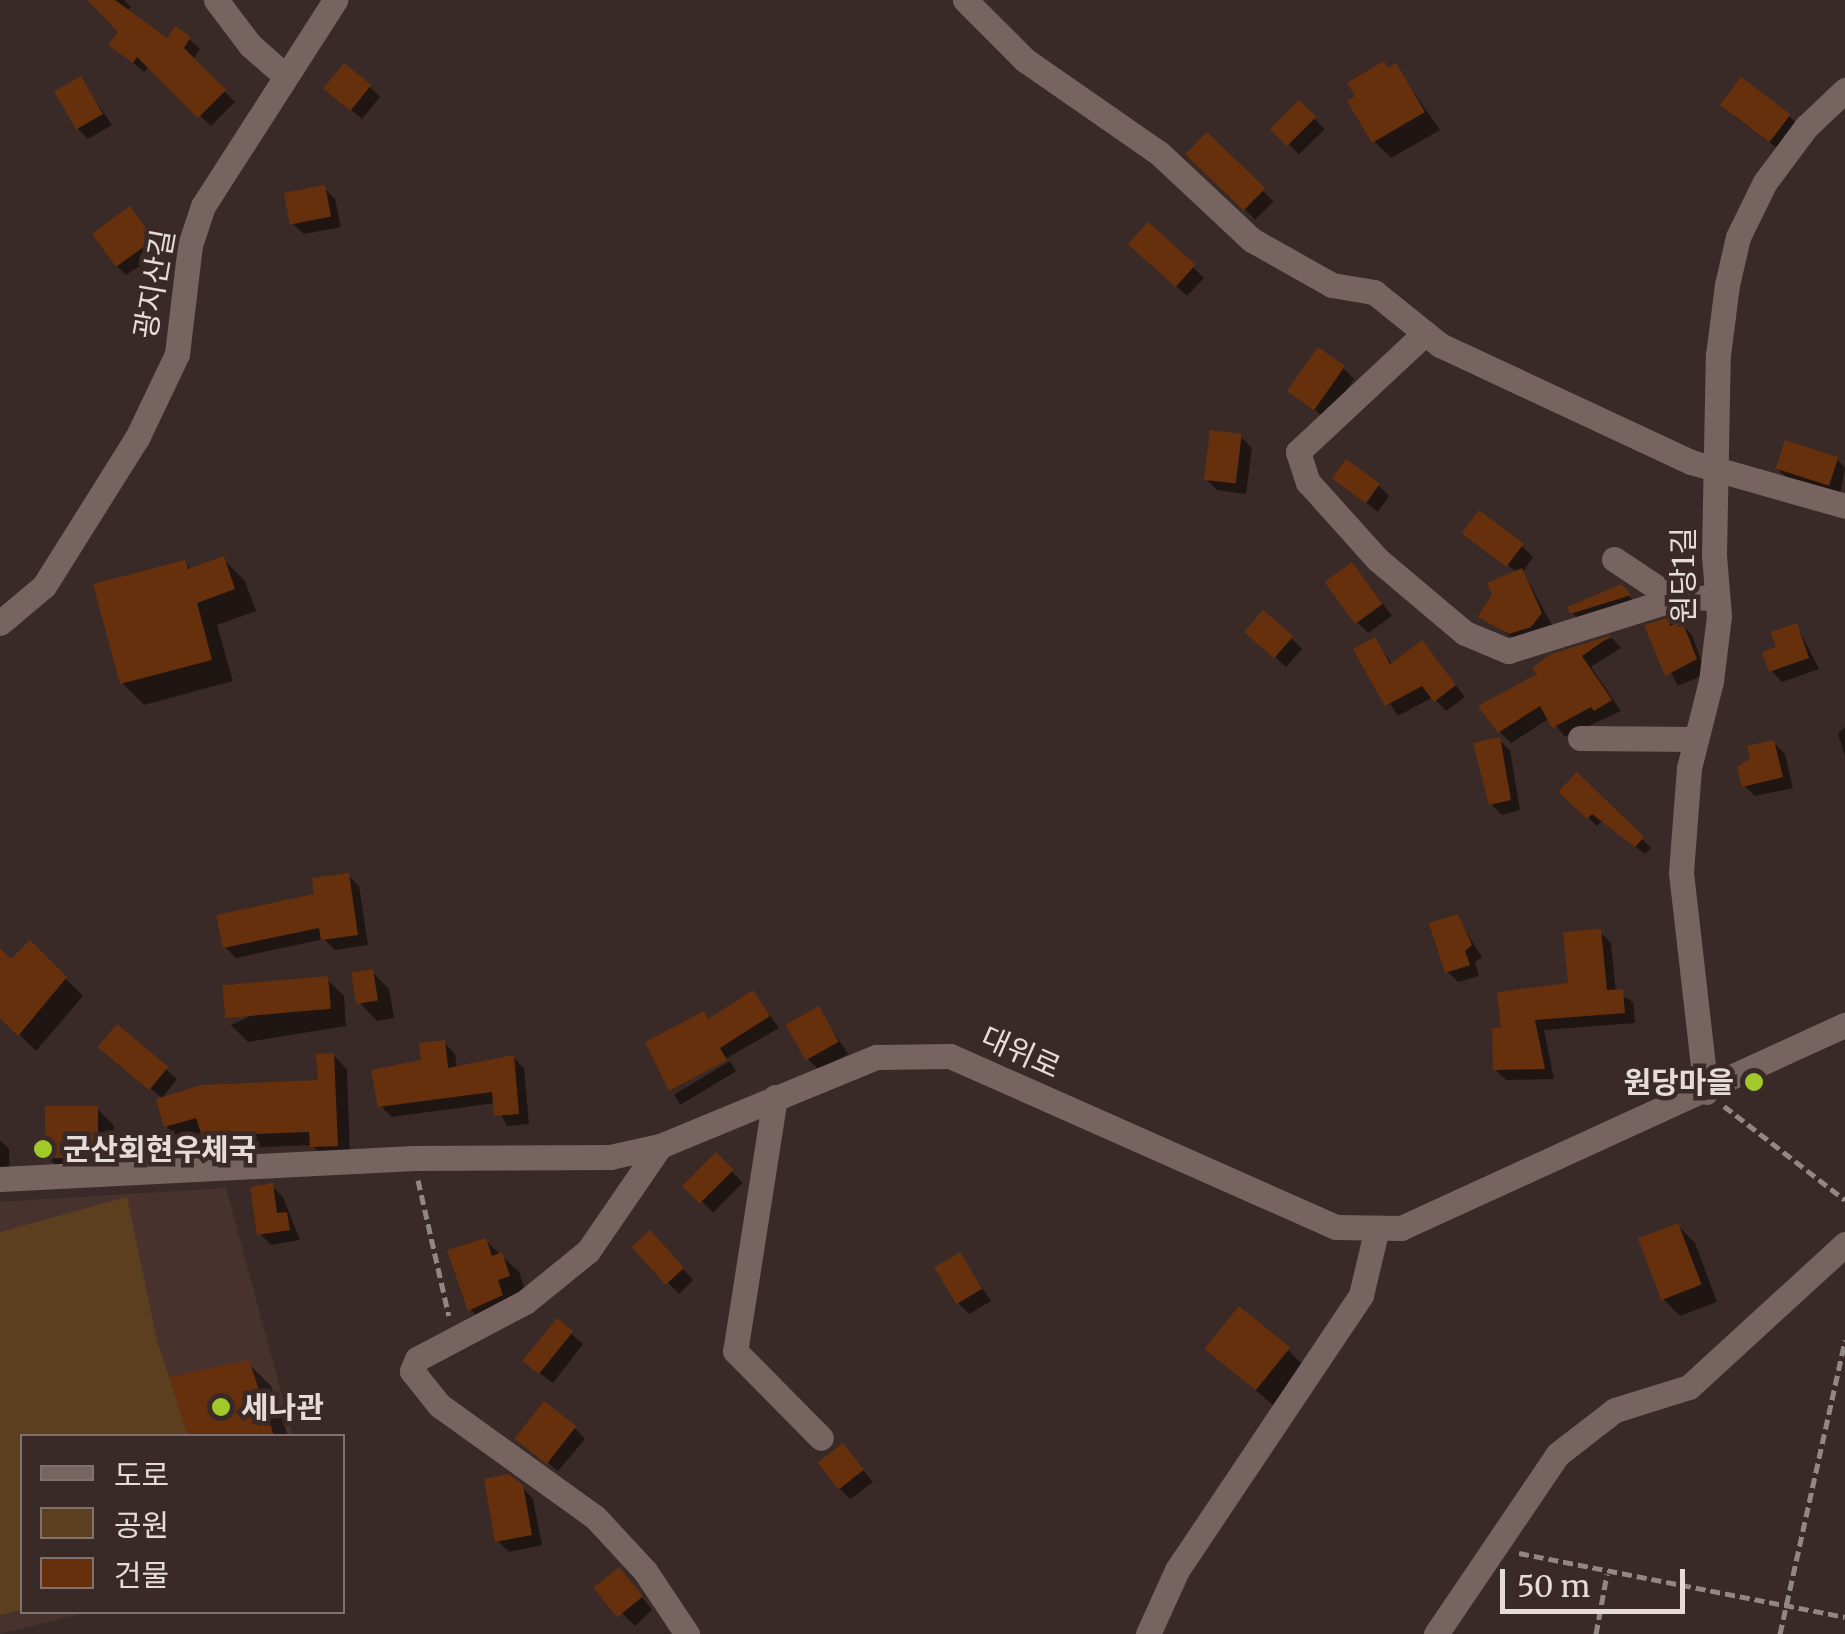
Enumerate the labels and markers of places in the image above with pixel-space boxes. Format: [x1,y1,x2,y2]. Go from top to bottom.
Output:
place label: 원당마을 [1624,1064,1734,1100]
marker: 원당마을 [1743,1071,1765,1093]
place label: 군산회현우체국 [63,1131,256,1167]
marker: 군산회현우체국 [32,1138,54,1160]
place label: 세나관 [241,1389,324,1425]
marker: 세나관 [210,1396,232,1418]

